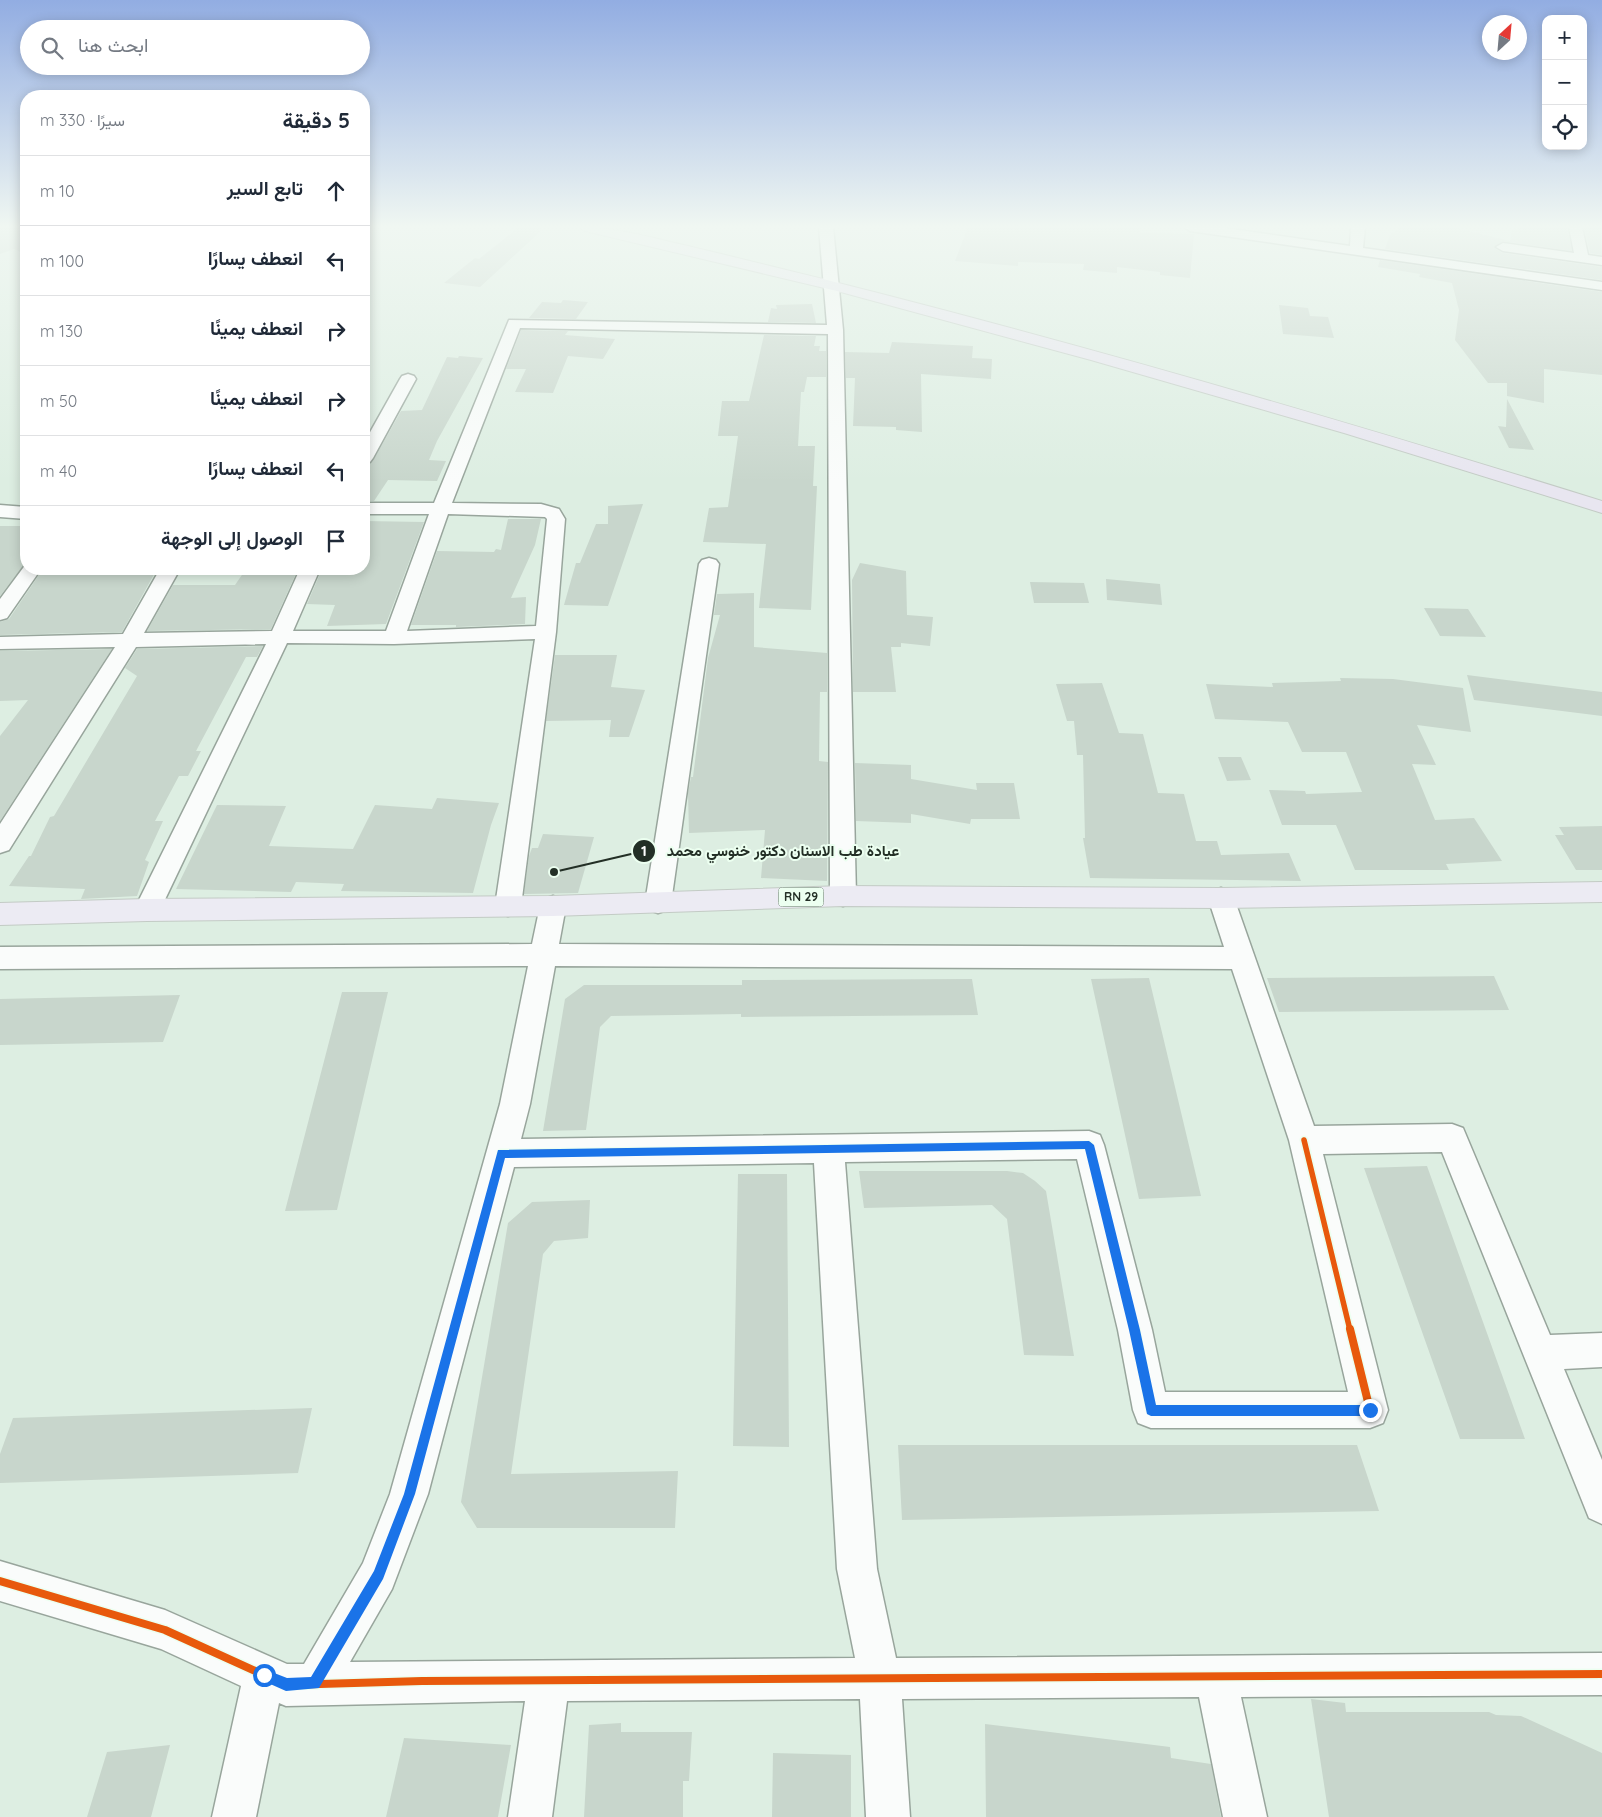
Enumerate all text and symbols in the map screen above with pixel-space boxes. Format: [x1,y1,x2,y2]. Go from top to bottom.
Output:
north arrow [1482,15,1527,60]
map controls [1542,15,1587,150]
button: + [1542,15,1587,60]
search box [20,20,370,75]
text: ابحث هنا [78,33,148,57]
icon: search [38,34,66,62]
button: − [1542,60,1587,105]
button: locate [1542,105,1587,150]
text: 5 دقيقة [282,107,350,133]
text: سيرًا · 330 m [40,110,125,130]
text: تابع السير [227,176,303,200]
icon: ahead [322,177,350,205]
text: 10 m [40,181,74,201]
text: انعطف يسارًا [208,246,303,270]
icon: left [322,247,350,275]
text: 100 m [40,251,84,271]
text: انعطف يمينًا [210,316,303,340]
icon: right [322,317,350,345]
text: 130 m [40,321,83,341]
text: انعطف يمينًا [210,386,303,410]
icon: right [322,387,350,415]
text: 50 m [40,391,77,411]
text: انعطف يسارًا [208,456,303,480]
icon: left [322,457,350,485]
text: 40 m [40,461,77,481]
text: الوصول إلى الوجهة [161,526,303,550]
icon: arrive [322,527,350,555]
callout: عيادة طب الاسنان دكتور خنوسي محمد [632,836,909,866]
text: 1 [641,841,647,860]
text: عيادة طب الاسنان دكتور خنوسي محمد [667,841,899,864]
road number: RN 29 [778,888,824,906]
route end [1359,1399,1382,1422]
route start [253,1664,276,1687]

